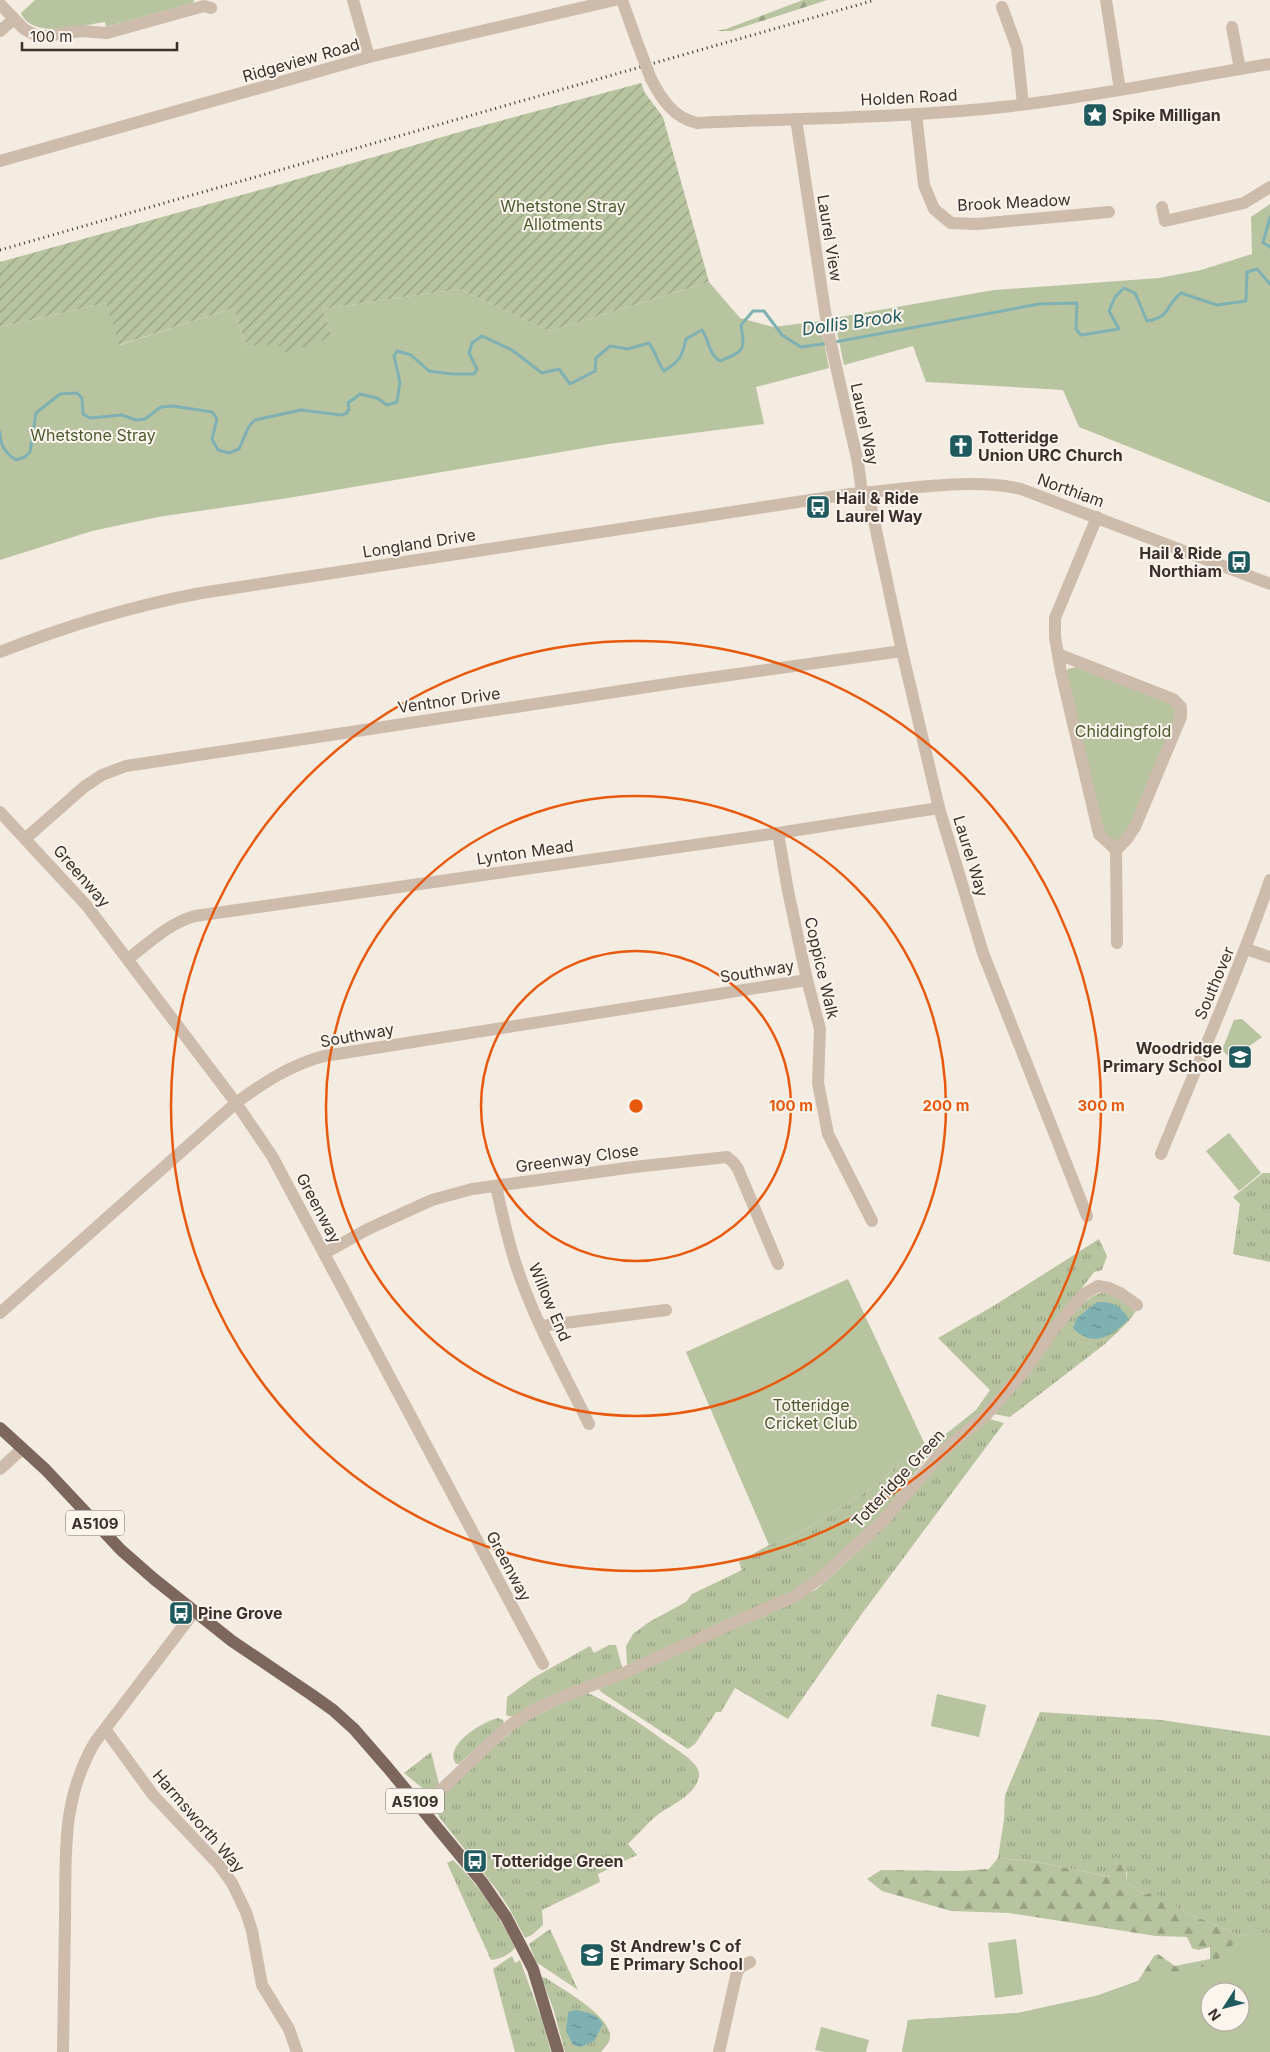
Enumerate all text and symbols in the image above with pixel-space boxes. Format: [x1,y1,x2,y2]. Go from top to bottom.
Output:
scale bar [22,20,178,52]
text: 100 m [30,27,72,46]
street label: Ridgeview Road [240,34,362,86]
street label: Holden Road [860,84,958,110]
place icon: Spike Milligan [1082,102,1108,128]
place label: Spike Milligan [1112,105,1221,125]
street label: Brook Meadow [957,189,1071,215]
street label: Laurel View [813,193,847,283]
park label: Whetstone Stray Allotments [500,196,626,234]
water label: Dollis Brook [800,304,905,339]
street label: Laurel Way [847,381,883,467]
park label: Whetstone Stray [30,425,156,445]
place label: Totteridge Union URC Church [978,427,1123,465]
church icon: Totteridge Union URC Church [948,433,974,459]
street label: Northiam [1035,469,1107,511]
place label: Hail & Ride Laurel Way [836,488,923,526]
bus stop icon: Hail & Ride Laurel Way [805,494,831,520]
street label: Longland Drive [361,524,477,562]
place label: Hail & Ride Northiam [1139,543,1222,581]
bus stop icon: Hail & Ride Northiam [1226,549,1252,575]
street label: Ventnor Drive [396,683,502,717]
park label: Chiddingfold [1075,721,1171,741]
street label: Laurel Way [949,813,993,899]
street label: Lynton Mead [475,835,575,869]
street label: Greenway [49,841,115,911]
street label: Coppice Walk [801,915,844,1021]
street label: Southover [1190,944,1238,1022]
street label: Southway [718,955,796,987]
street label: Southway [318,1019,396,1051]
place label: Woodridge Primary School [1103,1038,1222,1076]
school or university icon: Woodridge Primary School [1227,1044,1253,1070]
text: 100 m [769,1096,813,1115]
text: 200 m [923,1096,969,1115]
text: 300 m [1077,1096,1125,1115]
centre of rings [627,1097,645,1115]
street label: Greenway Close [514,1139,640,1177]
street label: Greenway [292,1169,346,1247]
street label: Willow End [525,1260,575,1344]
park label: Totteridge Cricket Club [764,1395,858,1433]
street label: Totteridge Green [847,1425,949,1531]
road number: A5109 [66,1510,124,1536]
street label: Greenway [482,1527,536,1605]
bus stop icon: Pine Grove [168,1600,194,1626]
place label: Pine Grove [198,1603,282,1623]
street label: Harmsworth Way [149,1765,249,1877]
road number: A5109 [386,1788,444,1814]
bus stop icon: Totteridge Green [462,1848,488,1874]
place label: Totteridge Green [492,1851,623,1871]
place label: St Andrew's C of E Primary School [610,1936,743,1974]
school or university icon: St Andrew's C of E Primary School [579,1942,605,1968]
north arrow [1200,1982,1250,2032]
text: N [1204,2006,1224,2024]

